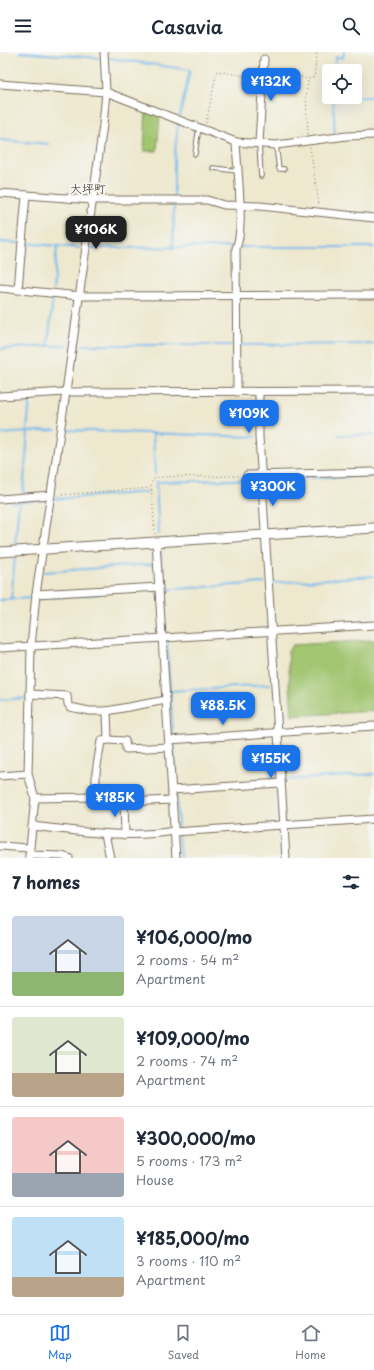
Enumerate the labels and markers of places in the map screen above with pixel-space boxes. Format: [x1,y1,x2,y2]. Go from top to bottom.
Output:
pin: ¥132K [243,68,299,102]
pin: ¥106K [68,216,124,250]
pin: ¥109K [221,400,277,434]
pin: ¥300K [245,473,301,507]
pin: ¥88.5K [190,692,256,726]
pin: ¥155K [243,745,299,779]
pin: ¥185K [87,784,143,818]

